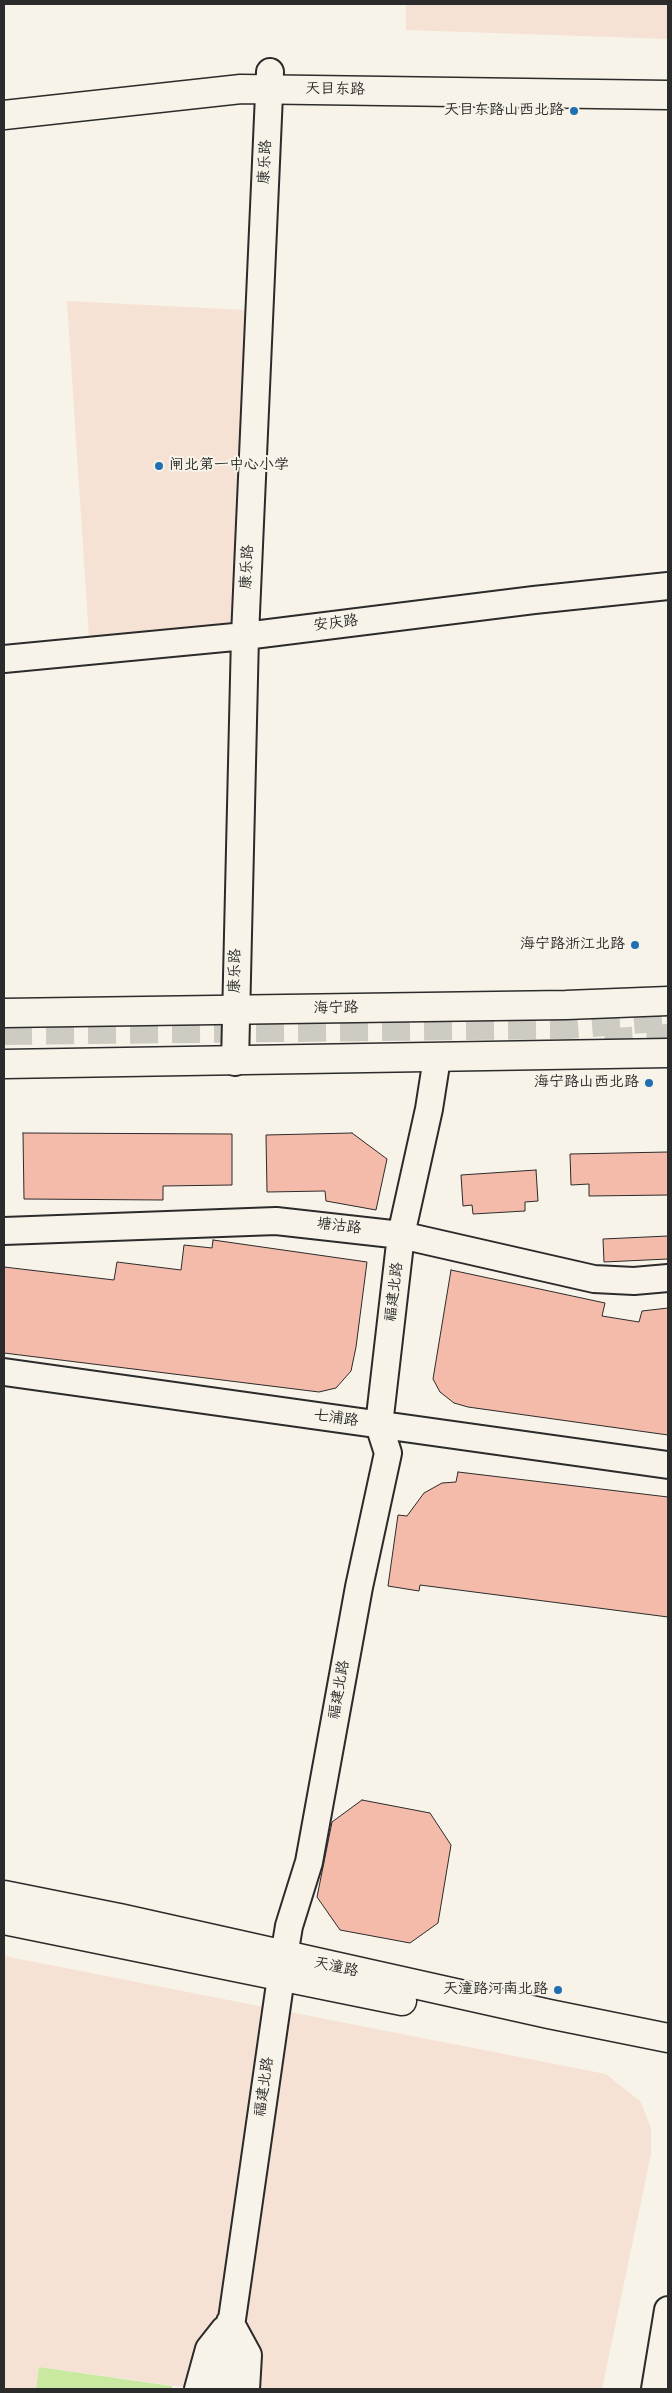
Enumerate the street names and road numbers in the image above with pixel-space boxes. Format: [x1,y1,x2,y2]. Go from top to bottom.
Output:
street label: 天目东路 [305,80,365,100]
street label: 康乐路 [256,139,276,185]
street label: 康乐路 [238,544,258,590]
street label: 安庆路 [313,612,359,636]
street label: 康乐路 [227,948,245,994]
street label: 海宁路 [313,1000,359,1018]
street label: 塘沽路 [316,1215,362,1239]
street label: 福建北路 [382,1261,408,1323]
street label: 七浦路 [312,1407,360,1431]
street label: 福建北路 [326,1659,354,1721]
street label: 天潼路 [312,1955,360,1981]
street label: 福建北路 [252,2056,278,2118]

